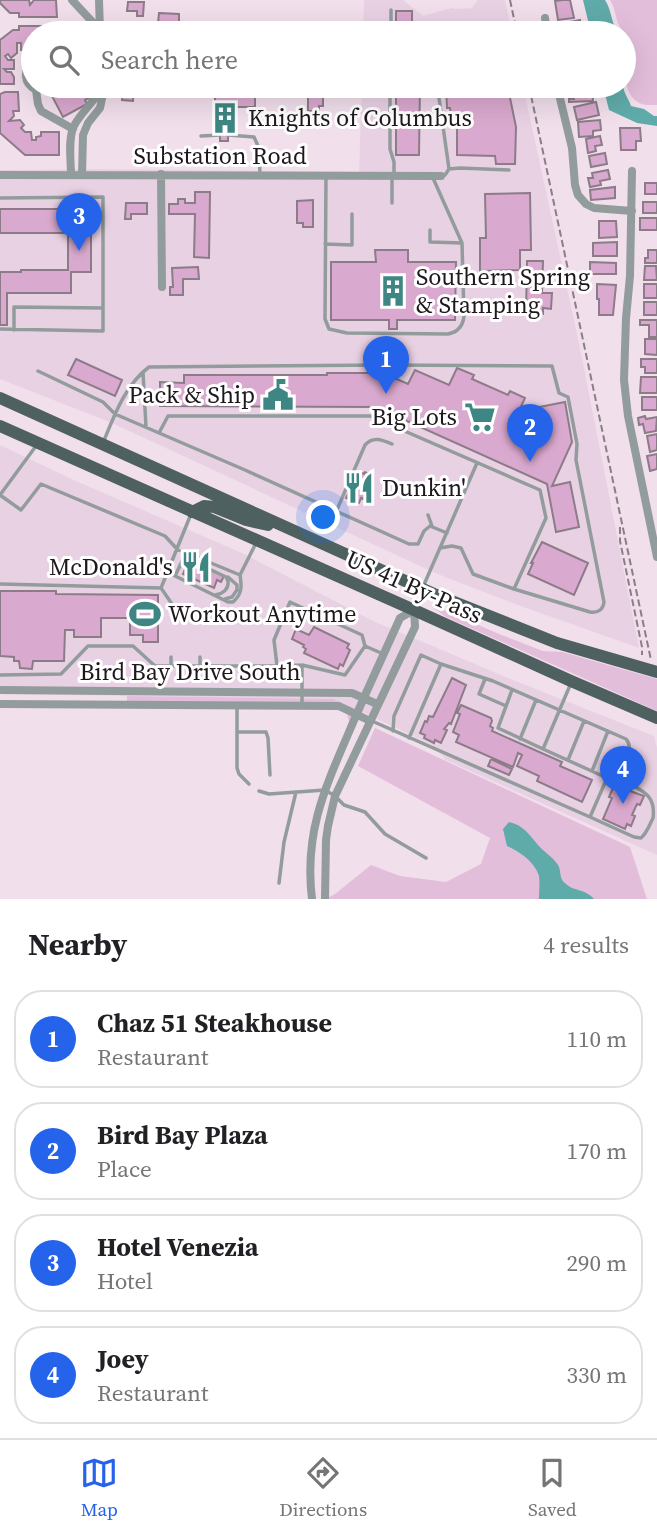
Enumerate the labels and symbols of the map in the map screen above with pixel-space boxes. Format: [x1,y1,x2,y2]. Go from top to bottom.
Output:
building icon: Knights of Columbus [208,101,242,135]
place label: Knights of Columbus [248,101,472,134]
street label: Substation Road [134,139,307,172]
pin: 3 [56,193,102,251]
place label: Southern Spring & Stamping [416,260,590,321]
building icon: Southern Spring & Stamping [376,274,410,308]
pin: 1 [363,336,409,394]
place label: Pack & Ship [128,378,255,411]
public building icon: Pack & Ship [261,378,295,412]
place label: Big Lots [371,400,457,433]
supermarket icon: Big Lots [463,400,497,434]
pin: 2 [507,404,553,462]
restaurant icon: Dunkin' [342,471,376,505]
place label: Dunkin' [382,471,466,504]
your location [306,500,340,534]
street label: US 41 By-Pass [341,542,488,631]
place label: McDonald's [49,550,173,583]
restaurant icon: McDonald's [179,550,213,584]
sports icon: Workout Anytime [128,597,162,631]
place label: Workout Anytime [168,597,357,630]
street label: Bird Bay Drive South [79,655,301,688]
pin: 4 [600,746,646,804]

